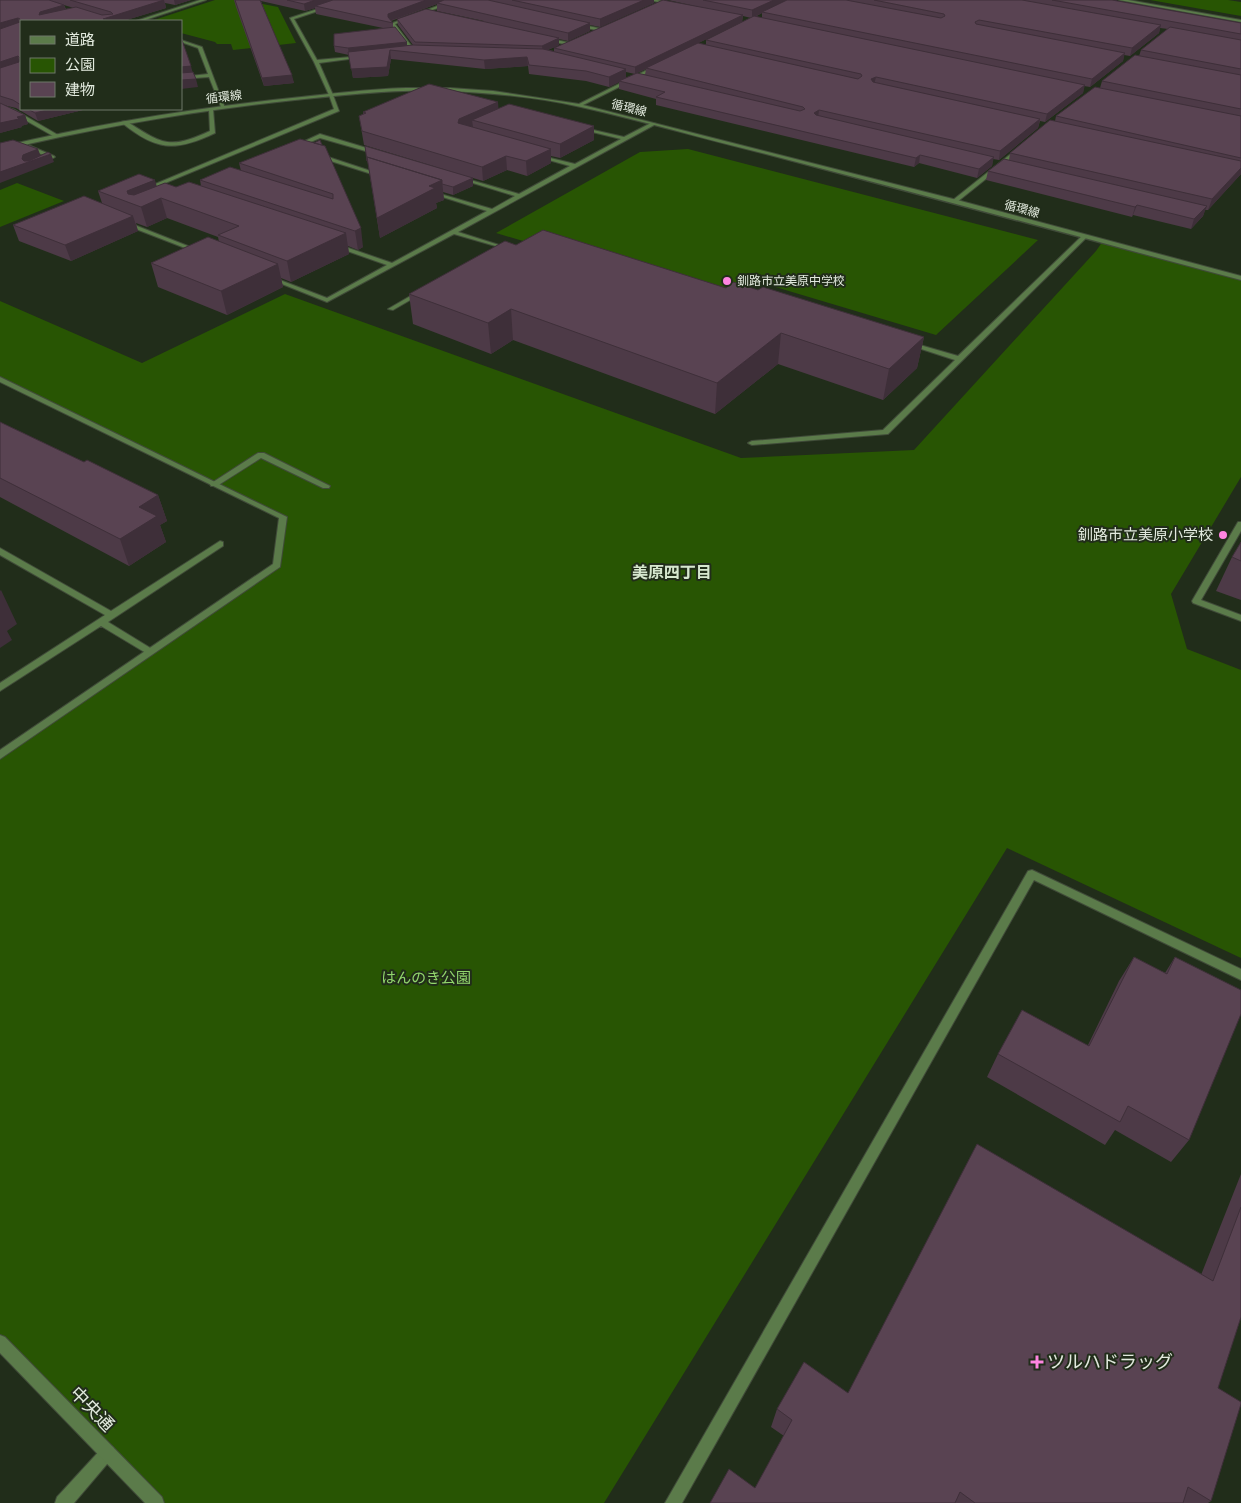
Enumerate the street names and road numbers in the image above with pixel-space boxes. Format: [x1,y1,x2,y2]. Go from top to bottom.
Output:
street label: 循環線 [205,87,243,107]
street label: 循環線 [610,96,648,120]
street label: 循環線 [1003,197,1041,221]
street label: 中央通 [65,1381,120,1437]

